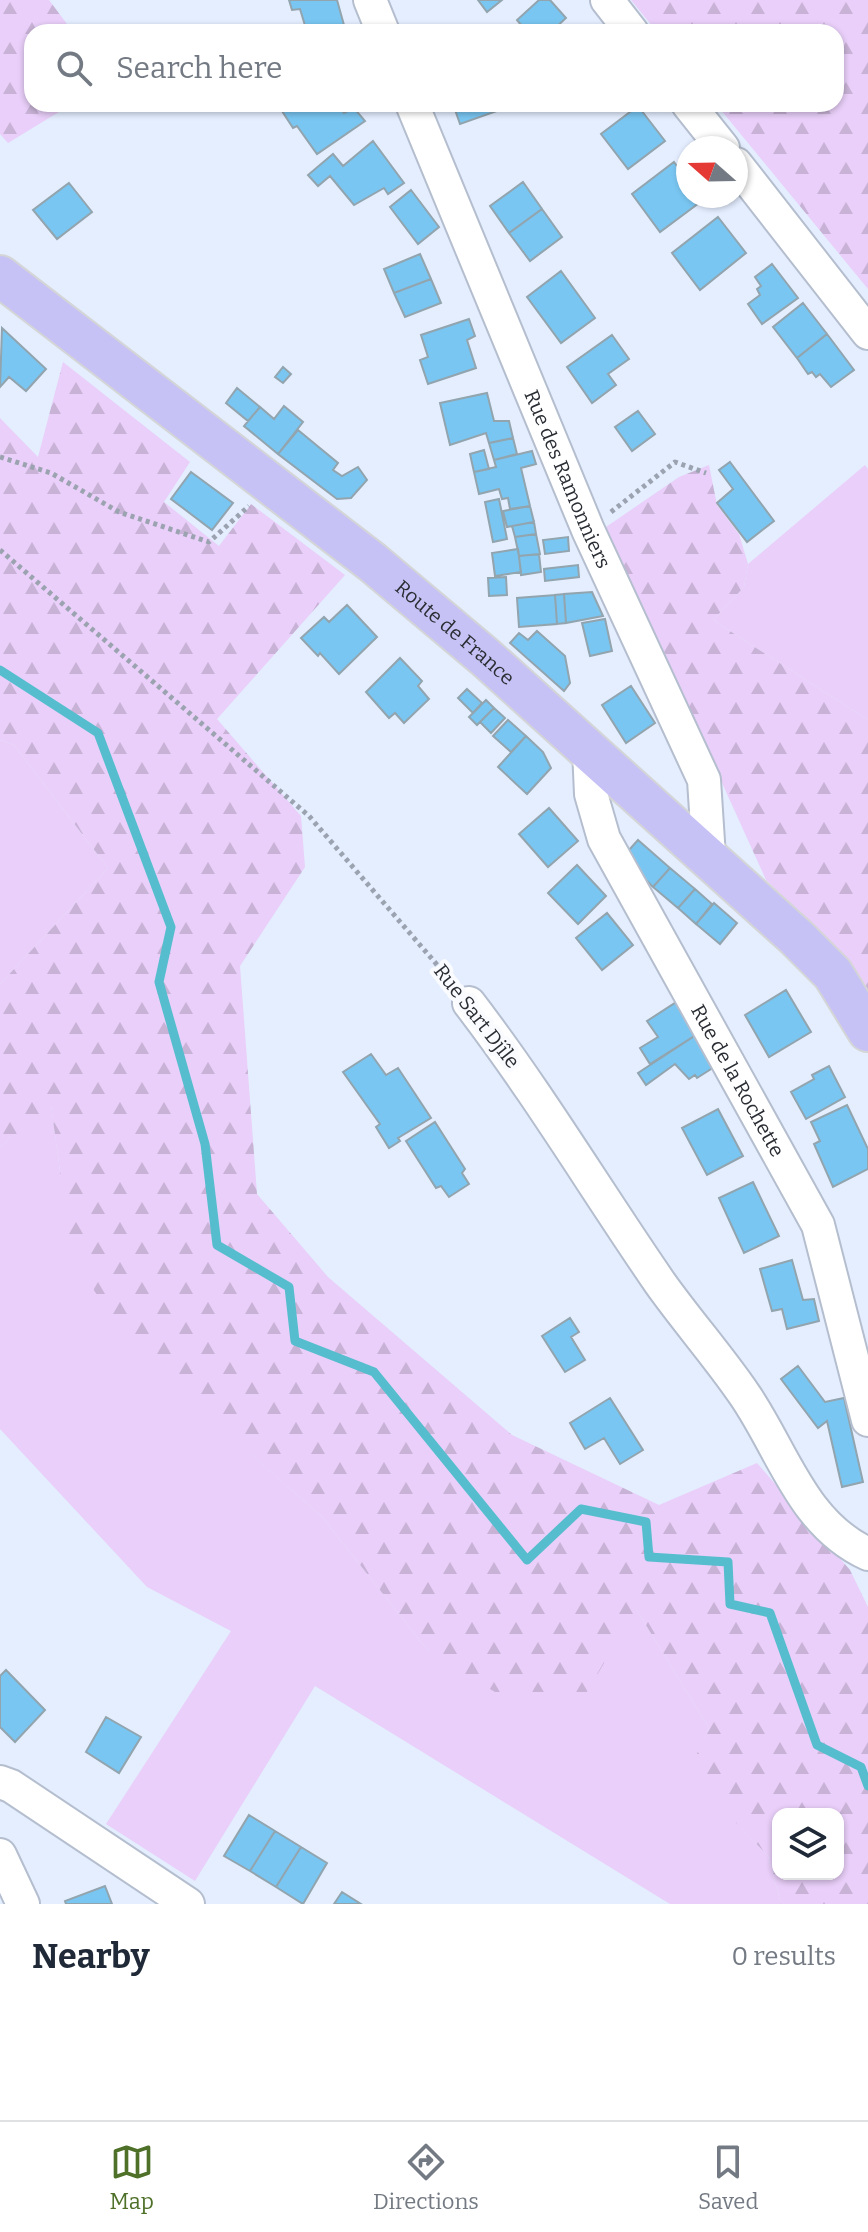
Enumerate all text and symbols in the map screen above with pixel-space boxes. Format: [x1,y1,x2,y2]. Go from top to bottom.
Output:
search box [24,24,844,112]
icon: search [52,46,96,90]
text: Search here [116,50,283,86]
north arrow [676,136,748,208]
street label: Rue des Ramonniers [519,386,616,572]
street label: Route de France [390,575,520,690]
street label: Rue Sart Djîle [428,959,525,1073]
street label: Rue de la Rochette [686,1000,790,1161]
map controls [772,1808,844,1880]
button: layers [772,1808,844,1880]
text: Nearby [32,1936,150,1977]
text: 0 results [731,1941,836,1972]
tab: Map [110,2140,154,2215]
tab: Directions [373,2140,479,2215]
tab: Saved [698,2140,758,2215]

